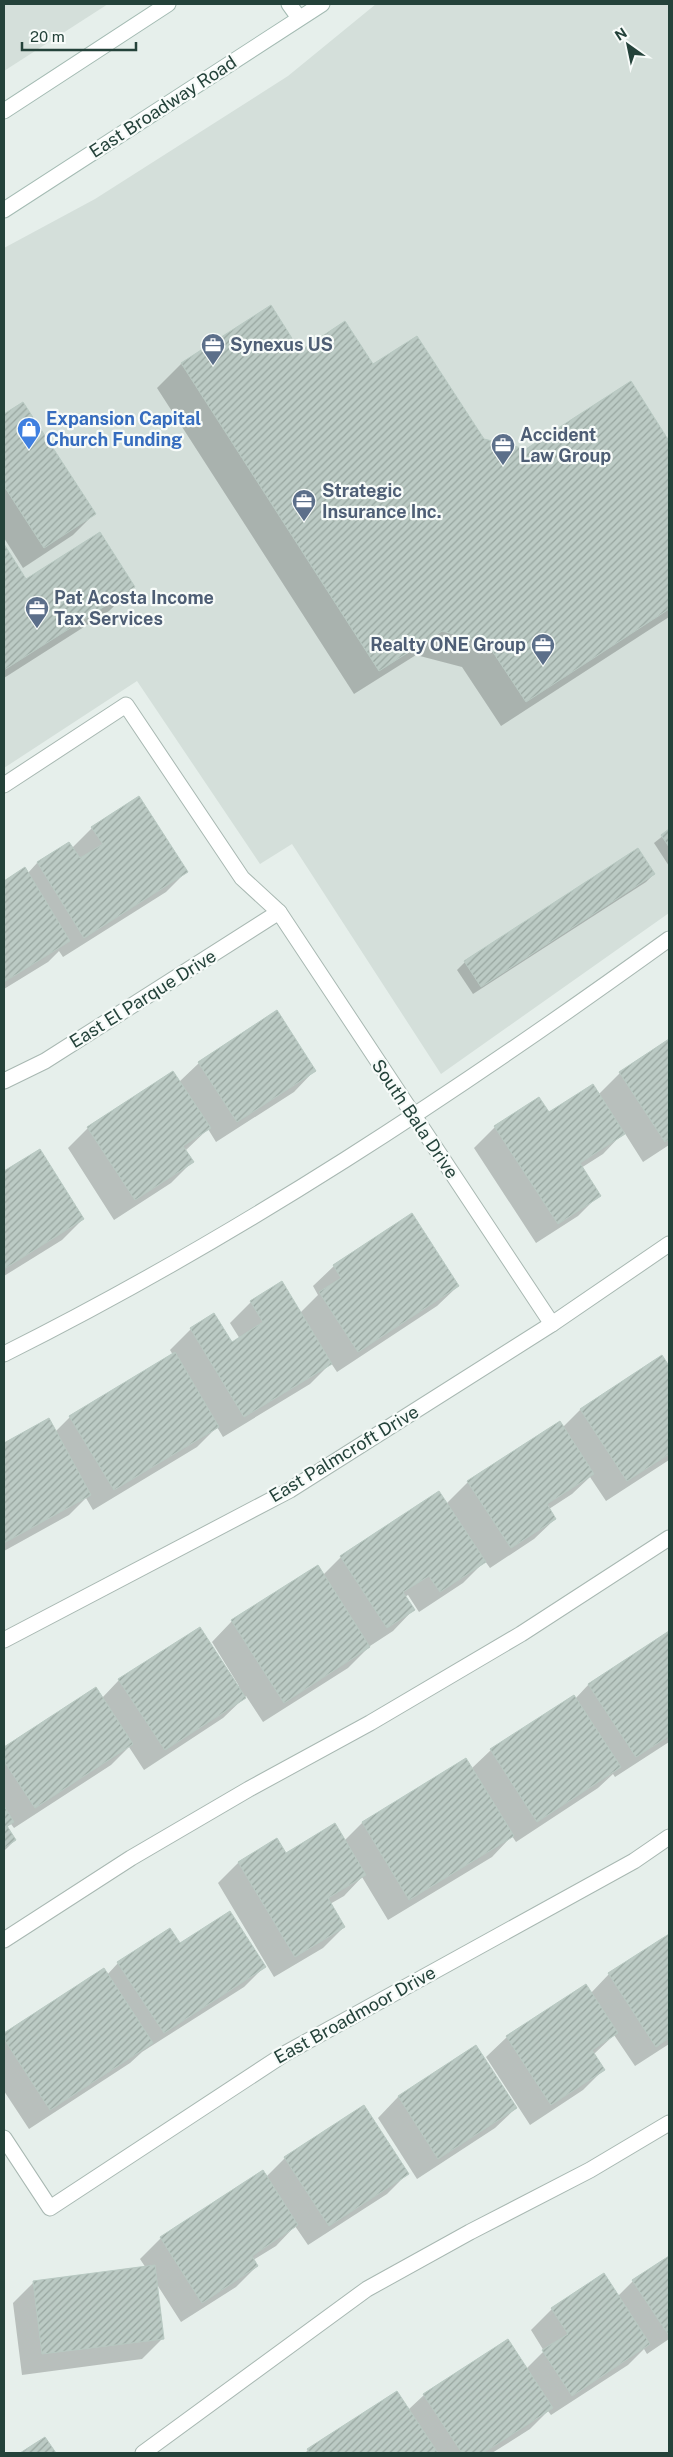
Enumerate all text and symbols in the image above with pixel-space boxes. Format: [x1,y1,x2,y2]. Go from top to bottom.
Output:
scale bar [22,20,136,52]
north arrow [603,20,653,70]
text: N [612,24,630,44]
text: 20 m [30,28,65,45]
street label: East Broadway Road [85,51,240,162]
office icon: Synexus US [200,332,226,366]
place label: Synexus US [230,334,333,355]
place label: Expansion Capital Church Funding [46,408,201,450]
shop icon: Expansion Capital Church Funding [16,416,42,450]
place label: Accident Law Group [520,424,611,466]
office icon: Accident Law Group [490,432,516,466]
place label: Strategic Insurance Inc. [322,480,442,522]
office icon: Strategic Insurance Inc. [291,488,317,522]
place label: Pat Acosta Income Tax Services [54,587,214,629]
office icon: Pat Acosta Income Tax Services [24,595,50,629]
office icon: Realty ONE Group [530,632,556,666]
place label: Realty ONE Group [370,634,526,655]
street label: East El Parque Drive [66,945,220,1052]
street label: South Bala Drive [368,1055,463,1182]
street label: East Palmcroft Drive [265,1401,422,1507]
street label: East Broadmoor Drive [270,1961,439,2068]

